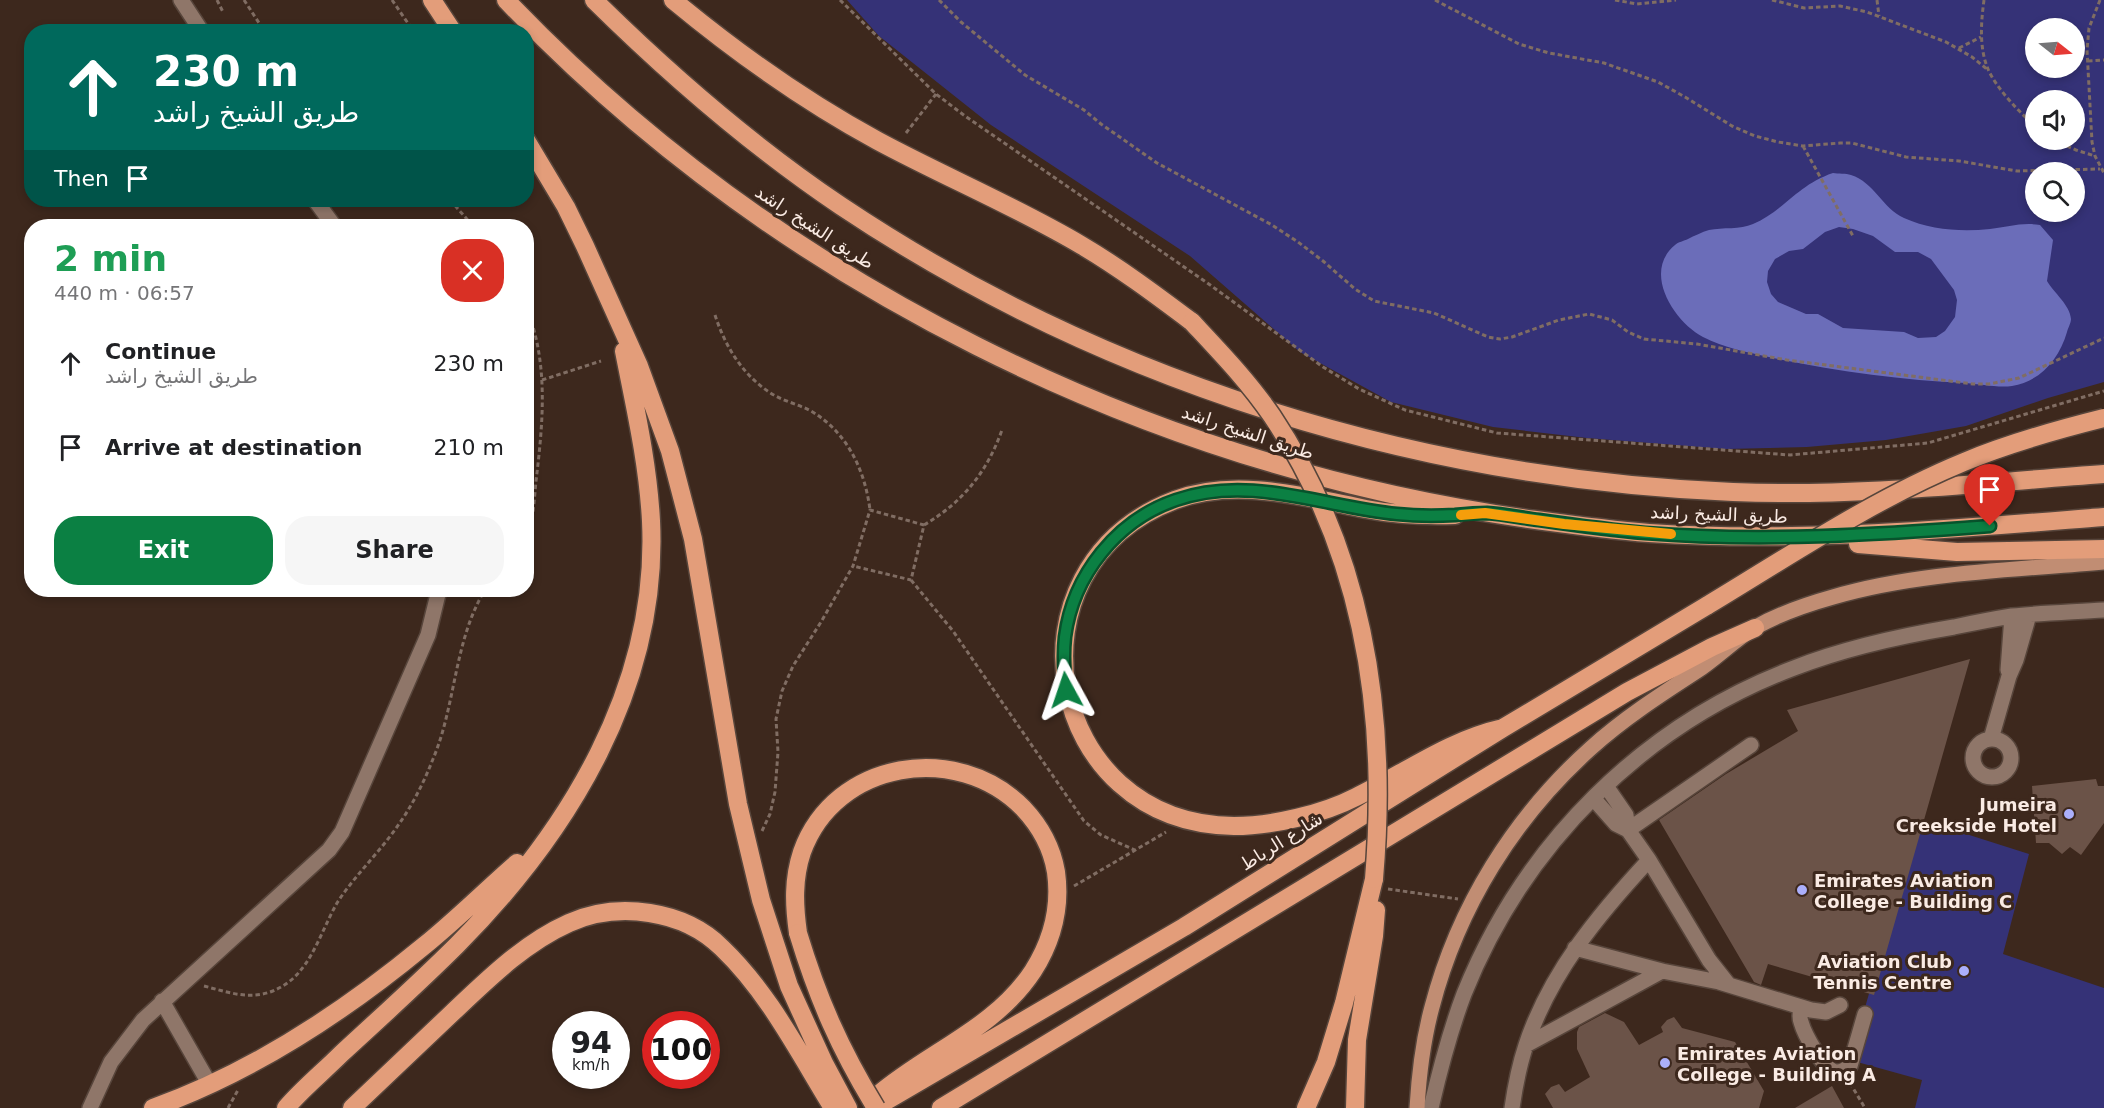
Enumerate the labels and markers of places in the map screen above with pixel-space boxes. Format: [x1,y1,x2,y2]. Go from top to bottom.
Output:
pin [1964,464,2015,526]
place label: Jumeira Creekside Hotel [1896,794,2057,836]
marker: Jumeira Creekside Hotel [2062,807,2076,821]
place label: Emirates Aviation College - Building C [1814,870,2012,912]
marker: Emirates Aviation College - Building C [1795,883,1809,897]
place label: Aviation Club Tennis Centre [1813,951,1952,993]
marker: Aviation Club Tennis Centre [1957,964,1971,978]
place label: Emirates Aviation College - Building A [1677,1043,1876,1085]
marker: Emirates Aviation College - Building A [1658,1056,1672,1070]

